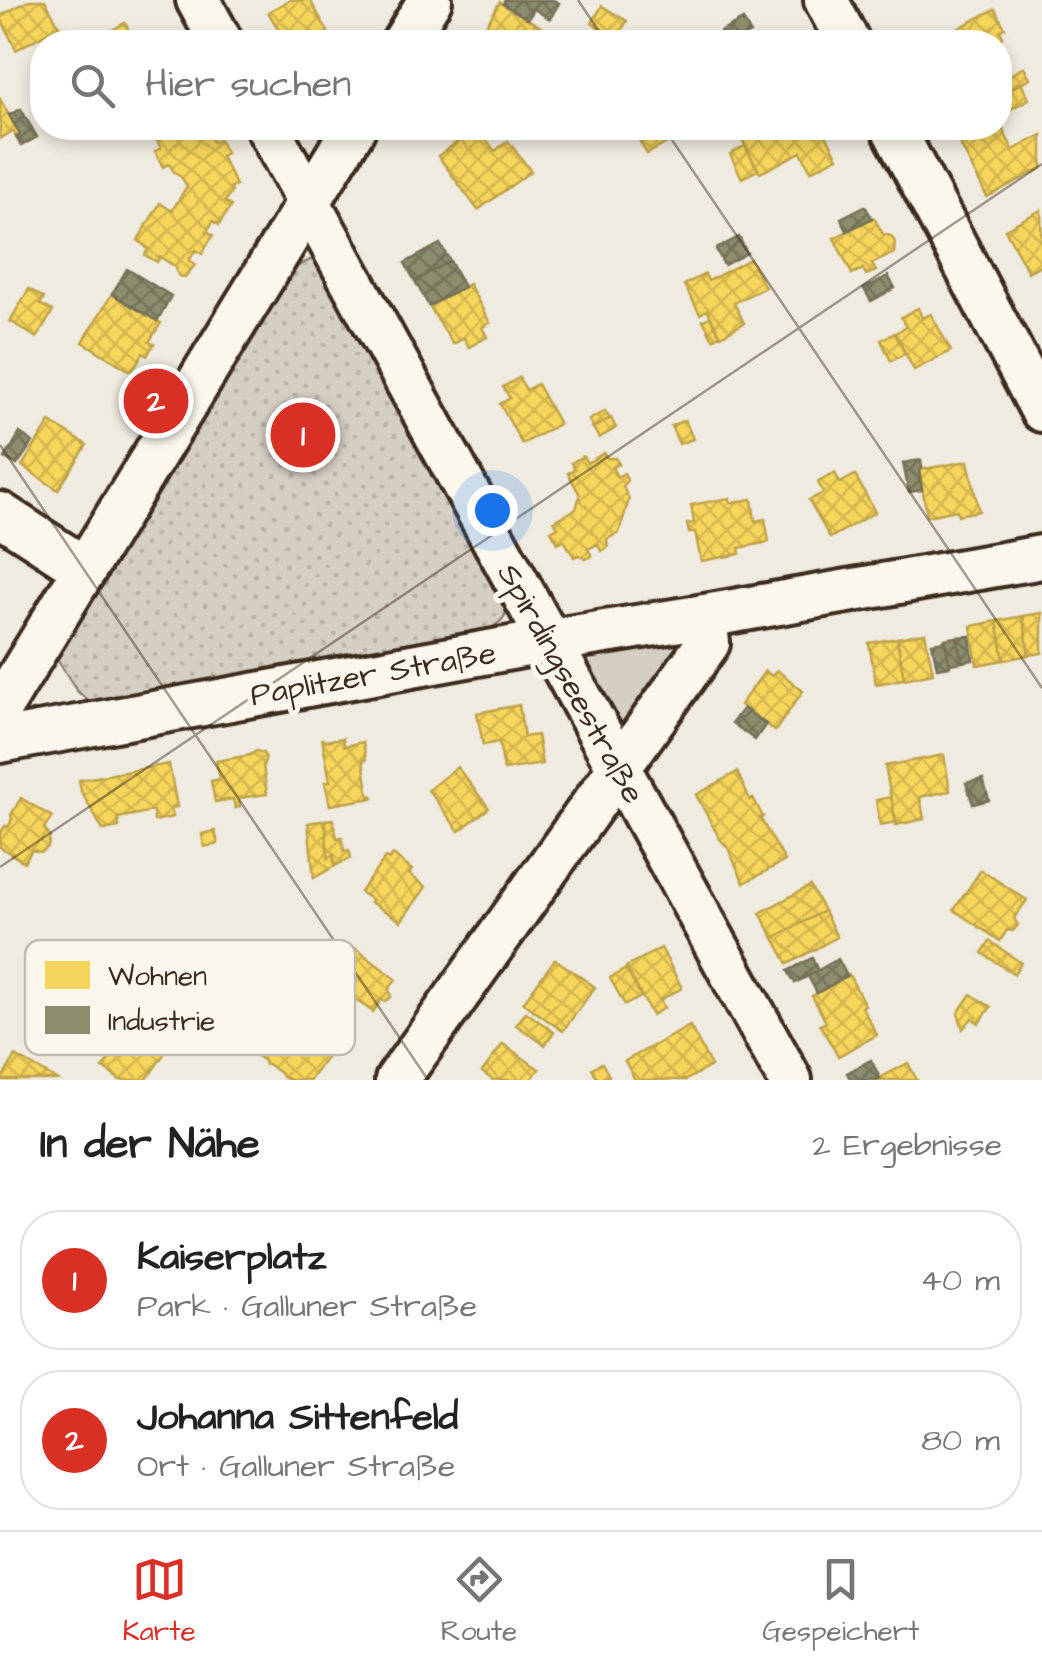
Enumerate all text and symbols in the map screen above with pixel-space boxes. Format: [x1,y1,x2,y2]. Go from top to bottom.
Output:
search box [30,30,1012,140]
icon: search [65,58,120,113]
text: Hier suchen [145,59,351,111]
pin: 2 [124,364,188,438]
pin: 1 [270,398,336,472]
your location [467,485,518,536]
street label: Spirdingseestraße [486,555,655,812]
street label: Paplitzer Straße [247,631,499,718]
legend [25,940,355,1055]
text: Wohnen [108,957,207,996]
text: Industrie [108,1002,215,1041]
text: In der Nähe [40,1116,260,1174]
text: 2 Ergebnisse [812,1123,1002,1168]
text: Kaiserplatz [137,1232,326,1284]
text: 1 [72,1258,77,1303]
text: 40 m [920,1258,1000,1303]
text: Park · Galluner Straße [137,1284,477,1329]
text: Johanna Sittenfeld [137,1392,458,1444]
text: 2 [65,1418,84,1463]
text: 80 m [921,1418,1000,1463]
text: Ort · Galluner Straße [137,1444,455,1489]
tab: Karte [123,1552,196,1651]
tab: Route [441,1552,517,1651]
tab: Gespeichert [762,1552,919,1651]

